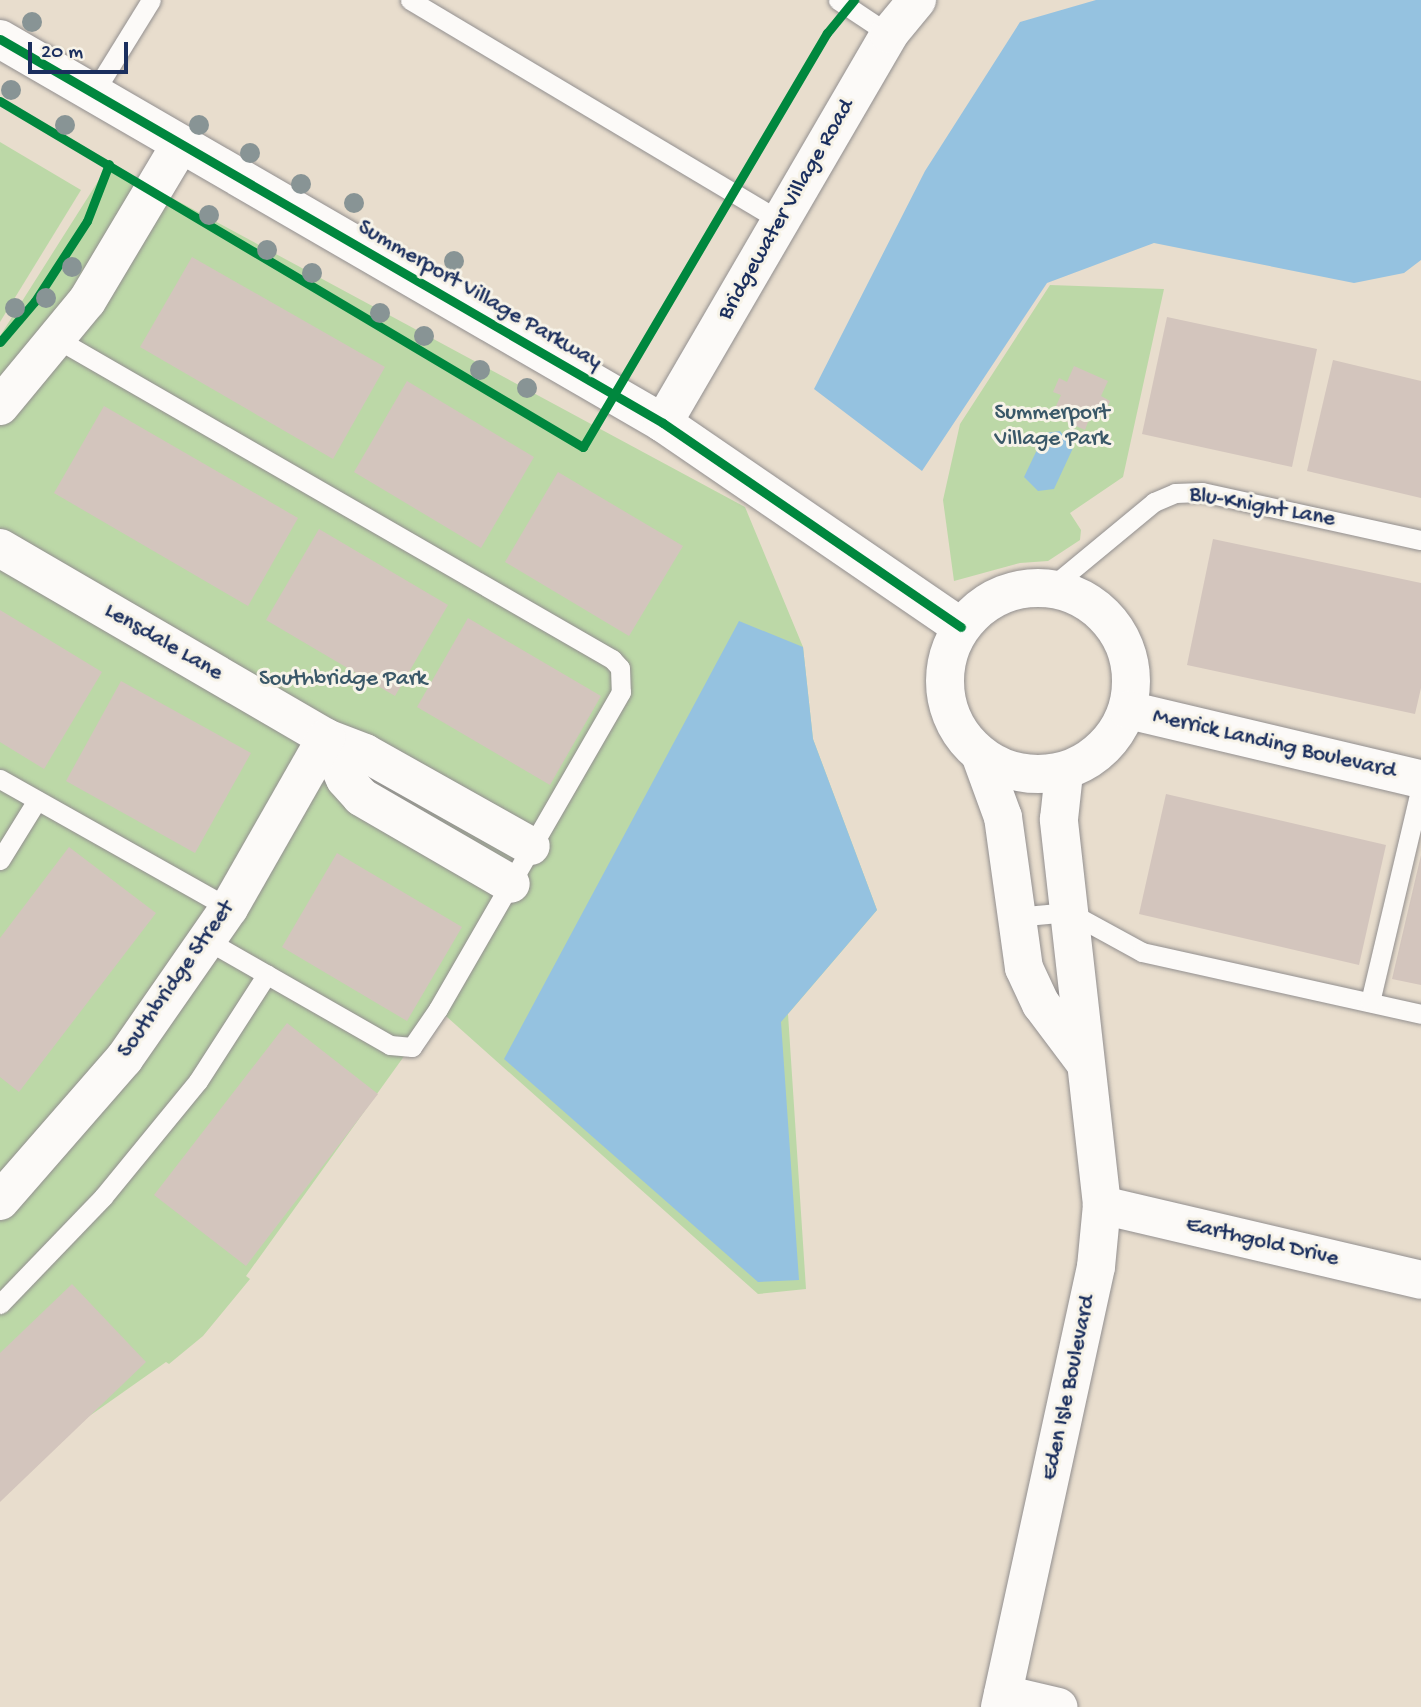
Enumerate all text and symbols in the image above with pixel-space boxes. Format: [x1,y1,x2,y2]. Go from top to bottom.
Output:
scale bar [32,28,131,72]
text: 20 m [41,41,83,66]
street label: Bridgewater Village Road [713,95,861,325]
street label: Summerport Village Parkway [352,215,606,377]
park label: Summerport Village Park [995,400,1109,454]
street label: Blu-Knight Lane [1187,482,1337,534]
street label: Lensdale Lane [99,598,227,688]
park label: Southbridge Park [259,666,427,694]
street label: Merrick Landing Boulevard [1150,704,1398,786]
street label: Southbridge Street [112,896,242,1064]
street label: Earthgold Drive [1183,1212,1341,1274]
street label: Eden Isle Boulevard [1037,1293,1103,1483]

